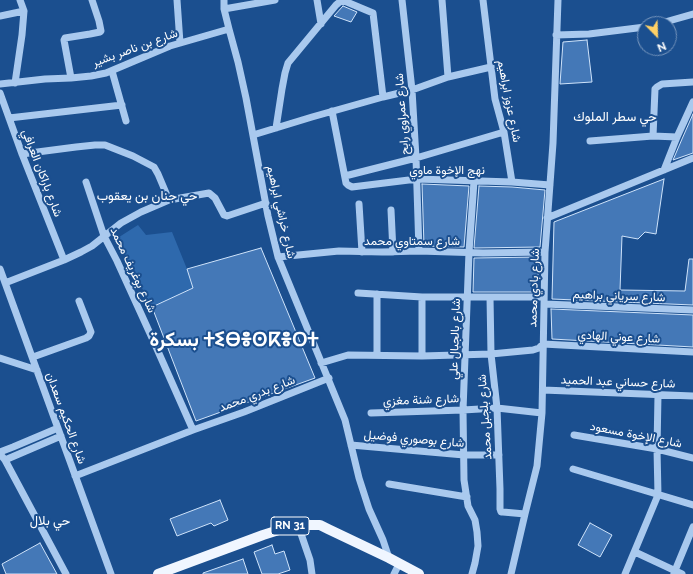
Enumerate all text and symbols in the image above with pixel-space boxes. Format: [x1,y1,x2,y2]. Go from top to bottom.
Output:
north arrow [637,16,677,56]
street label: شارع بن ناصر بشير [90,26,180,70]
text: N [655,39,668,54]
street label: شارع عزوز ابراهيم [494,59,524,143]
street label: شارع عمراوي رابح [392,73,412,155]
district label: حي سطر الملوك [573,109,657,125]
street label: شارع باراكان العرافي [19,127,65,219]
street label: نهج الإخوة ماوي [409,163,485,177]
street label: شارع خراشي ابراهيم [263,164,299,260]
district label: حي جنان بن يعقوب [97,188,197,204]
street label: شارع بوغريف محمد [107,225,159,315]
street label: شارع سمتاوي محمد [364,234,460,248]
street label: شارع بادي محمد [525,248,543,328]
street label: شارع سرياني براهيم [572,287,666,305]
street label: شارع بالجبال علي [446,298,464,380]
district label: بسكرة ⵜⵉⴱⴻⵙⴽⴻⵔⵜ [150,328,318,352]
street label: شارع عوني الهادي [577,328,661,346]
street label: شارع الحكيم سعدان [43,370,89,466]
street label: شارع بدري محمد [217,373,297,415]
street label: شارع حساني عبد الحميد [560,373,676,391]
street label: شارع بلجبل محمد [475,374,495,460]
street label: شارع شنة مغزي [383,391,459,409]
street label: شارع الإخوة مسعود [589,419,683,451]
street label: شارع بوصوري فوضيل [363,427,465,451]
district label: حي بلال [30,513,70,529]
road number: RN 31 [271,517,309,535]

